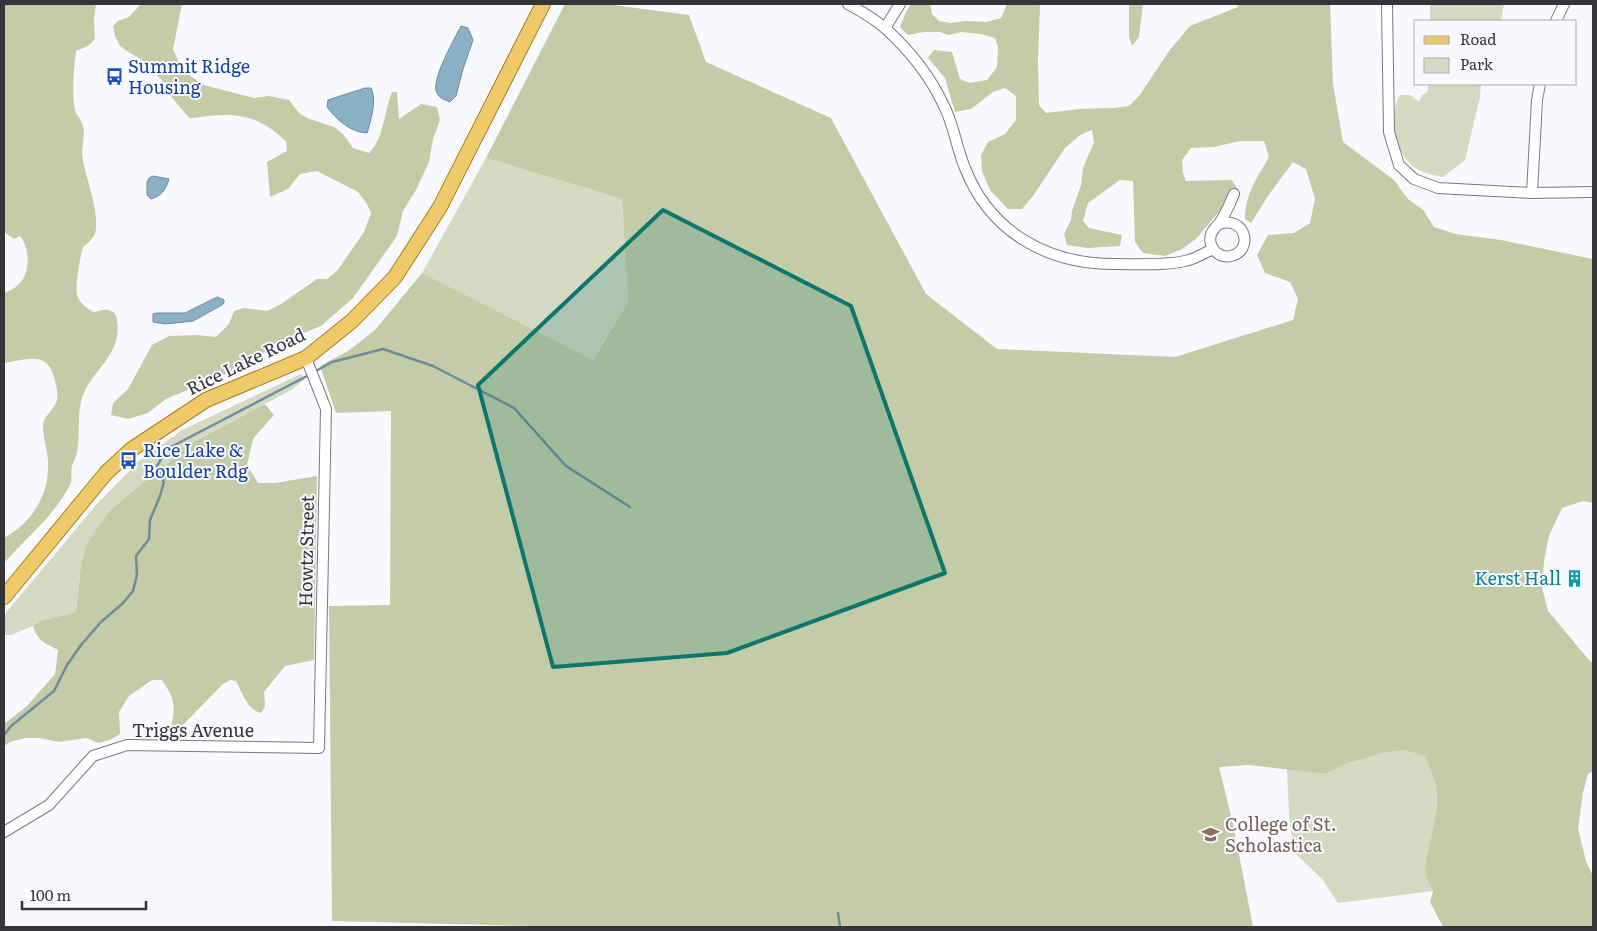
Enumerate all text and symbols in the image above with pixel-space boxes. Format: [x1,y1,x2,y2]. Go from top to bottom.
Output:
legend [1414,20,1577,85]
text: Road [1460,27,1496,50]
place label: Summit Ridge Housing [128,52,250,100]
text: Park [1460,52,1494,75]
bus stop icon: Summit Ridge Housing [104,67,124,87]
street label: Rice Lake Road [181,320,309,401]
place label: Rice Lake & Boulder Rdg [143,436,249,484]
bus stop icon: Rice Lake & Boulder Rdg [119,451,139,471]
street label: Howtz Street [291,494,320,607]
place label: Kerst Hall [1474,564,1561,591]
building icon: Kerst Hall [1565,569,1585,589]
street label: Triggs Avenue [132,716,254,743]
place label: College of St. Scholastica [1225,810,1337,858]
school or university icon: College of St. Scholastica [1201,825,1221,845]
scale bar [22,878,146,910]
text: 100 m [30,883,71,906]

